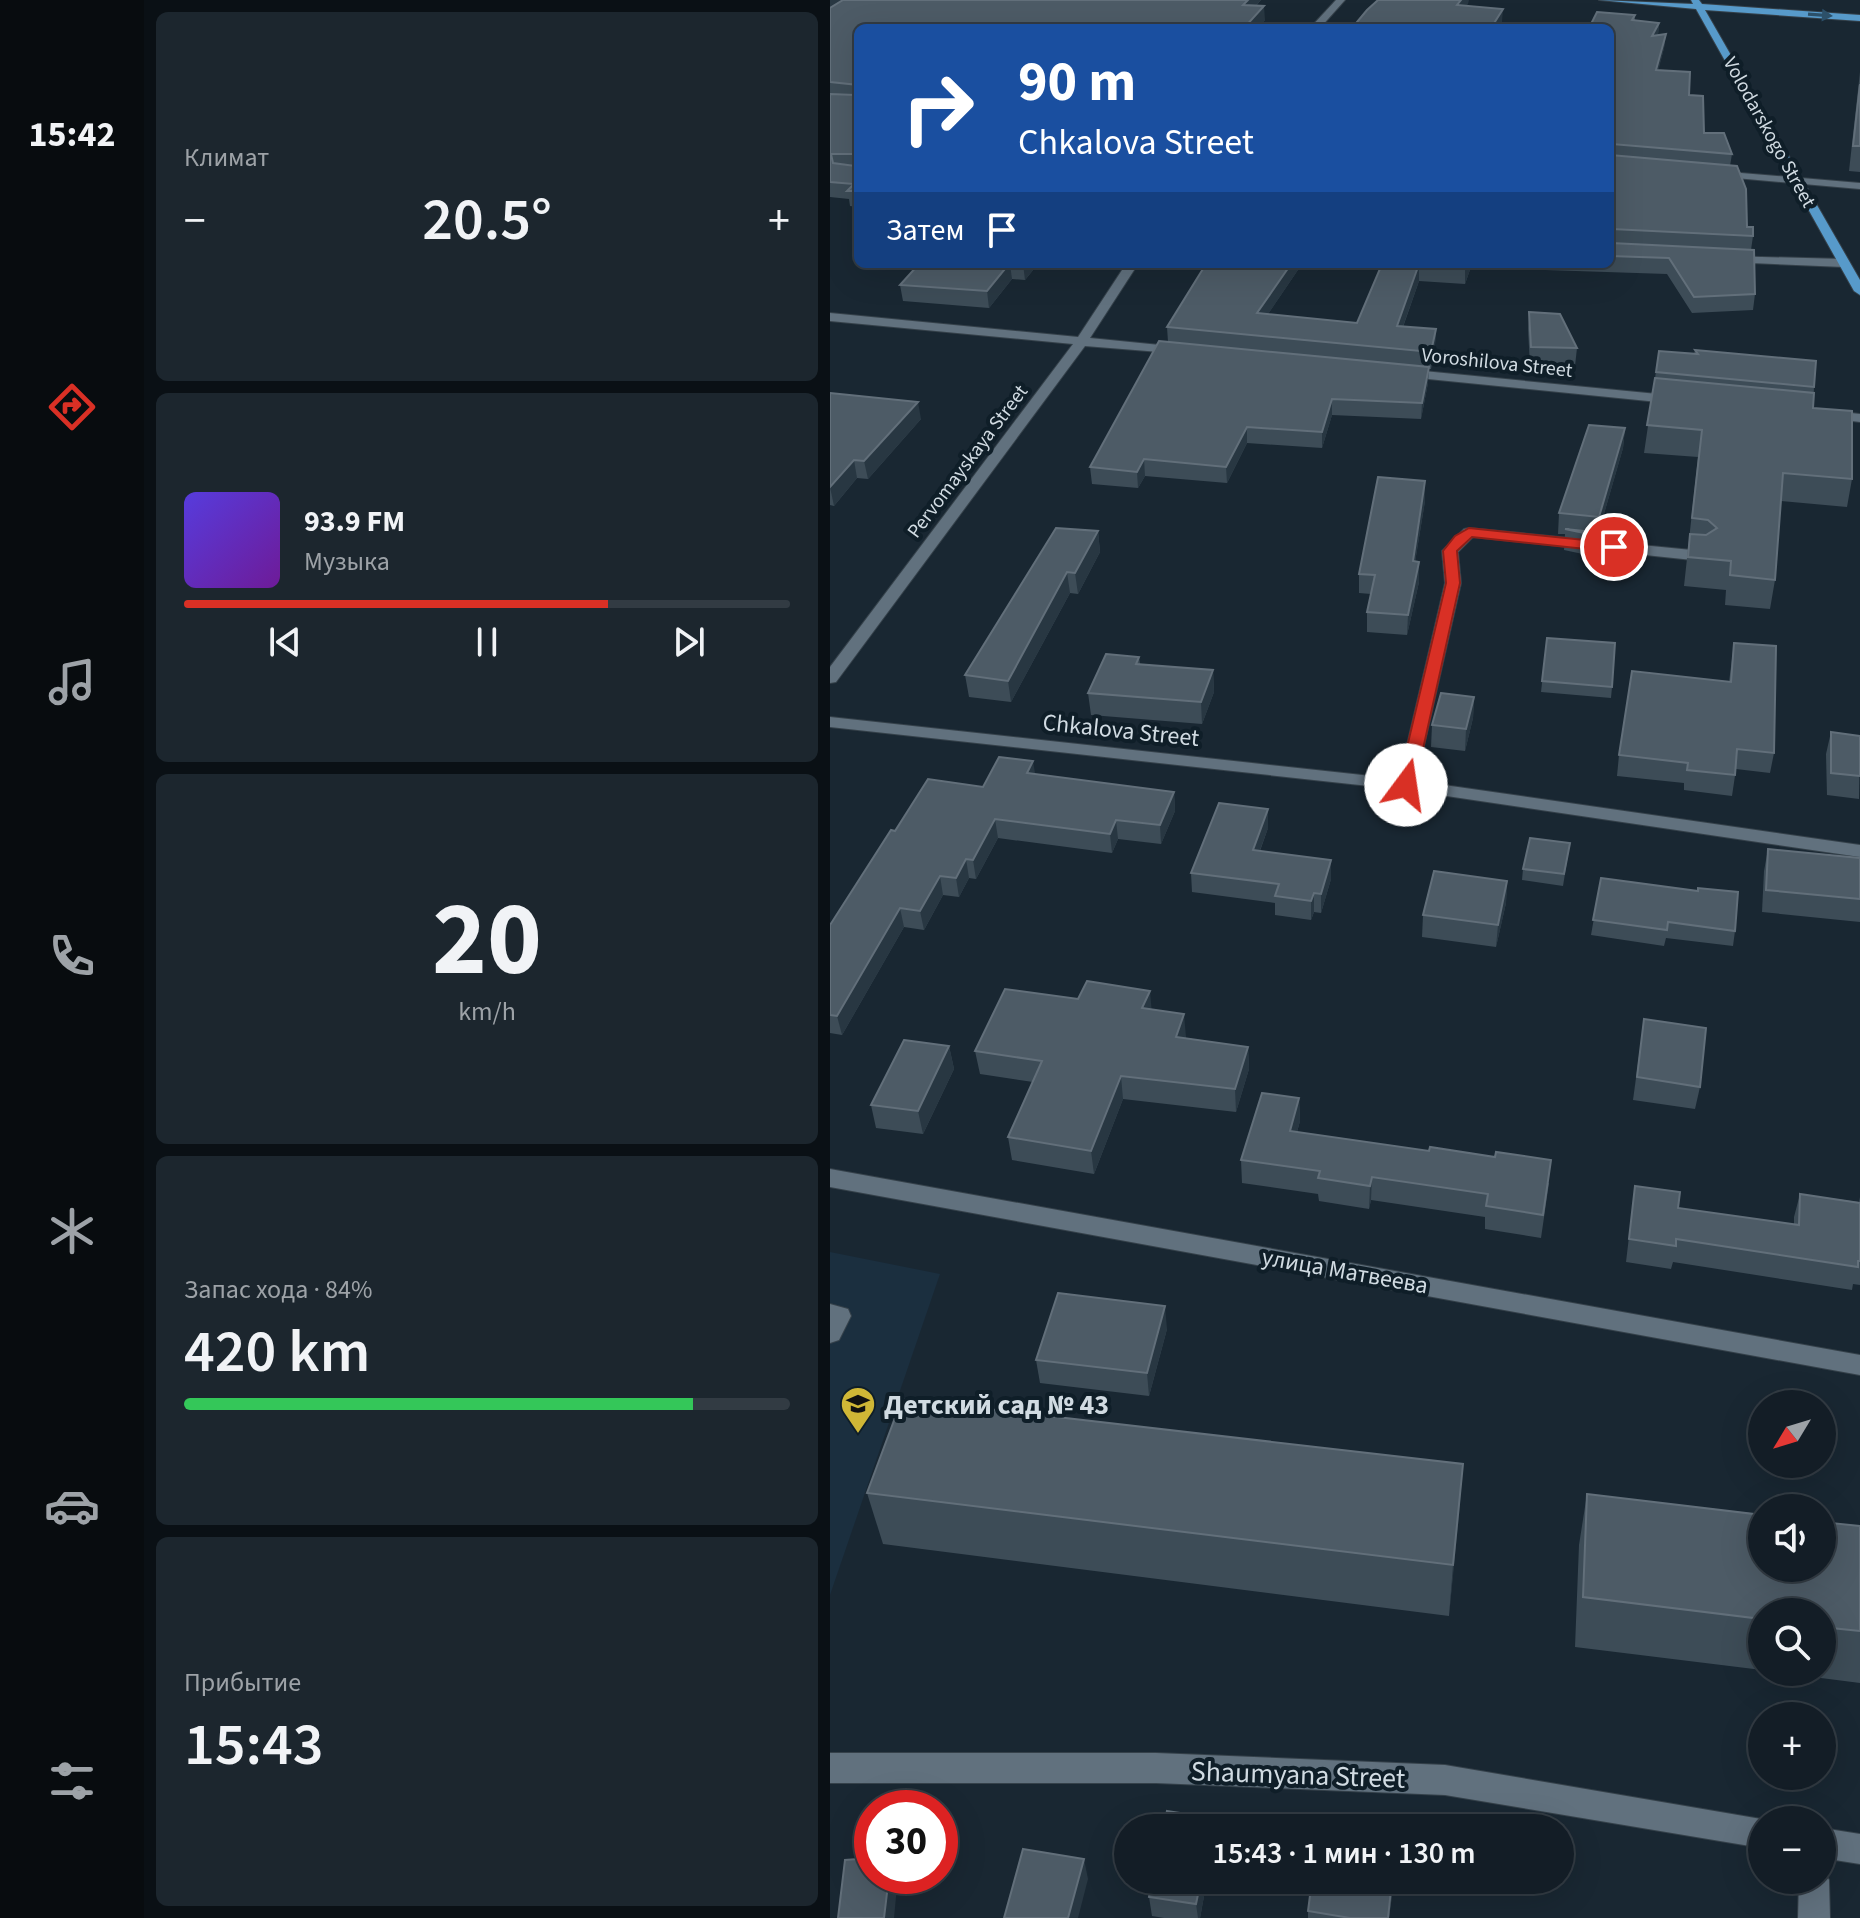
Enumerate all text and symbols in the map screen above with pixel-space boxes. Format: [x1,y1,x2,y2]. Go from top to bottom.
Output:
one-way arrow [1808,9,1833,22]
text: 90 m [1018,43,1136,122]
street label: Volodarskogo Street [1716,52,1822,213]
icon: right [886,56,990,160]
text: 15:42 [29,109,115,160]
text: Chkalova Street [1018,117,1254,168]
text: Климат [184,139,269,176]
text: 20.5° [422,178,552,263]
text: − [184,190,206,253]
text: + [768,190,790,253]
icon: arrive [980,208,1024,252]
text: Затем [886,209,964,252]
street label: Voroshilova Street [1420,341,1574,385]
icon: directions [44,379,100,435]
street label: Pervomayskaya Street [901,379,1035,544]
text: 93.9 FM [304,500,405,543]
pin [1580,513,1648,581]
icon: arrive [1592,525,1636,569]
text: Музыка [304,543,390,580]
icon: previous [263,620,307,664]
icon: pause [465,620,509,664]
icon: next [667,620,711,664]
icon: music [44,654,100,710]
street label: Chkalova Street [1041,705,1201,756]
position arrow [1364,743,1448,827]
text: 20 [432,867,542,1015]
icon: phone [44,928,100,984]
text: km/h [458,993,516,1030]
icon: climate [44,1203,100,1259]
street label: улица Матвеева [1259,1240,1431,1303]
text: Запас хода · 84% [184,1271,372,1308]
text: 420 km [184,1310,370,1395]
school or university icon: Детский сад № 43 [839,1385,877,1435]
place label: Детский сад № 43 [884,1385,1109,1425]
north arrow [1748,1390,1836,1478]
map controls [1748,1390,1836,1894]
icon: car [44,1478,100,1534]
button: sound [1748,1494,1836,1582]
button: search [1748,1598,1836,1686]
text: Прибытие [184,1664,301,1701]
button: + [1748,1702,1836,1790]
text: 15:43 [184,1703,324,1788]
street label: Shaumyana Street [1190,1751,1406,1799]
icon: filters [44,1753,100,1809]
speed limit sign: 30 [854,1790,958,1894]
button: − [1748,1806,1836,1894]
text: 15:43 · 1 мин · 130 m [1213,1832,1475,1875]

